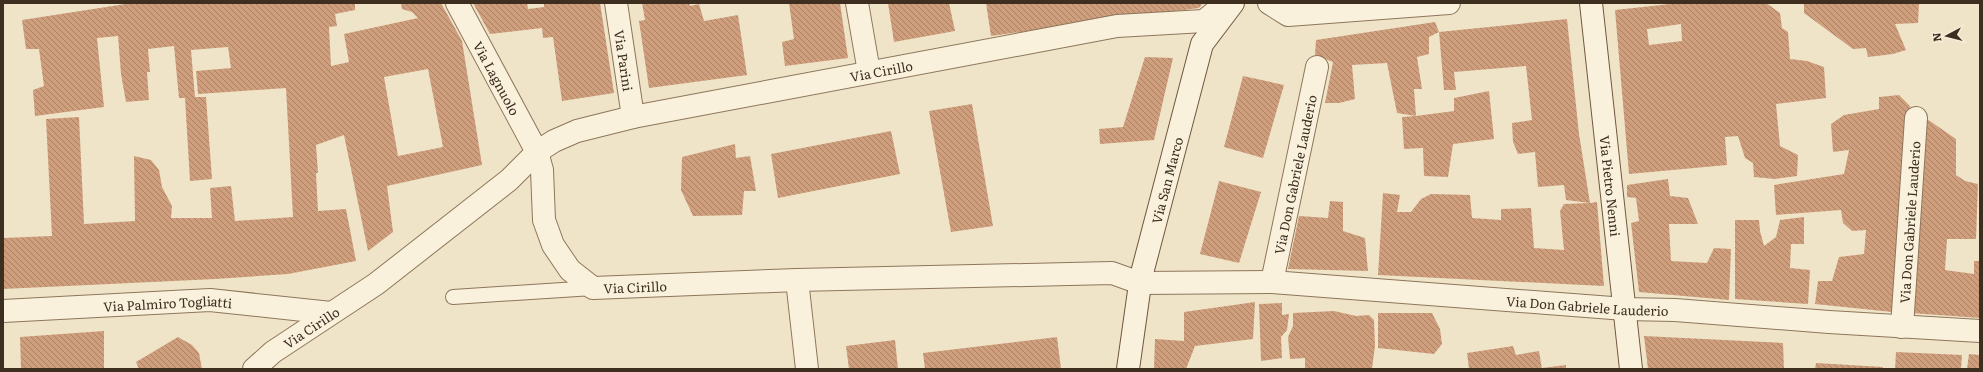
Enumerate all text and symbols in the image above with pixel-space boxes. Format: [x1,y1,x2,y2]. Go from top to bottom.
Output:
north arrow [1927,16,1967,56]
street label: Via Parini [611,29,639,93]
text: N [1928,32,1945,43]
street label: Via Lagnuolo [469,37,525,119]
street label: Via Cirillo [848,55,915,86]
street label: Via Don Gabriele Lauderio [1269,92,1321,256]
street label: Via San Marco [1146,134,1187,226]
street label: Via Pietro Nenni [1596,134,1626,238]
street label: Via Don Gabriele Lauderio [1894,140,1924,304]
street label: Via Cirillo [603,276,668,297]
street label: Via Palmiro Togliatti [103,290,234,315]
street label: Via Don Gabriele Lauderio [1505,290,1669,319]
street label: Via Cirillo [279,301,343,352]

